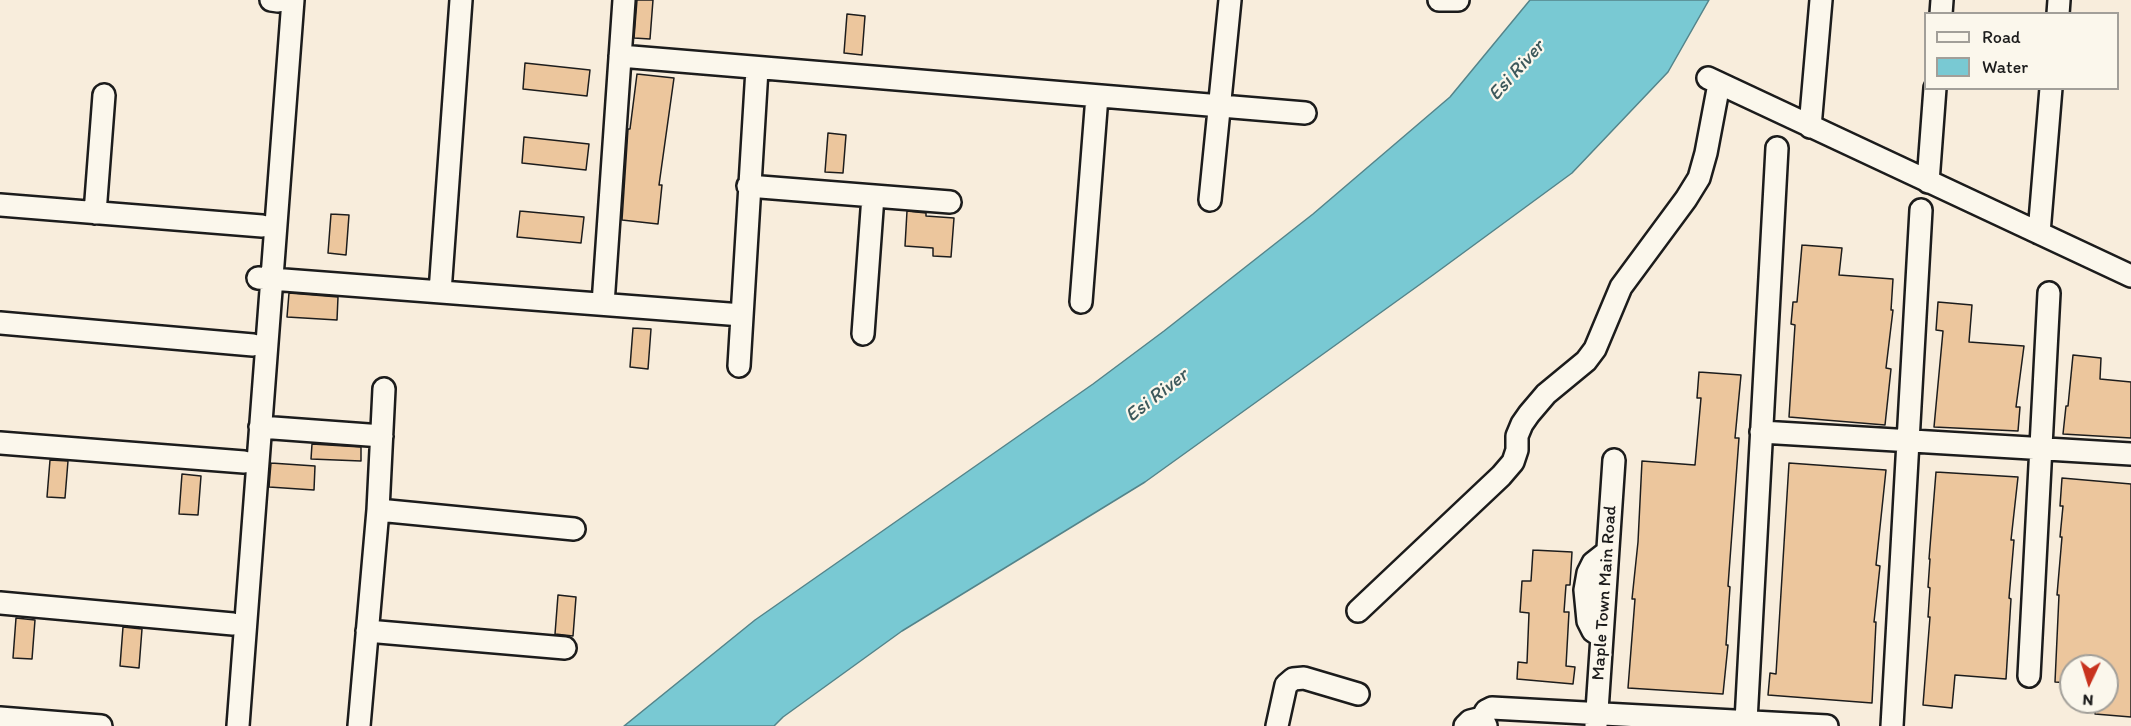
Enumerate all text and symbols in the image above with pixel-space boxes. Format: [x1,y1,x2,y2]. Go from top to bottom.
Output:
legend [1924,12,2119,90]
text: Road [1982,26,2021,48]
water label: Esi River [1484,36,1550,106]
text: Water [1982,56,2028,78]
water label: Esi River [1121,364,1193,428]
street label: Maple Town Main Road [1588,505,1622,681]
north arrow [2059,654,2119,714]
text: N [2082,691,2094,710]

